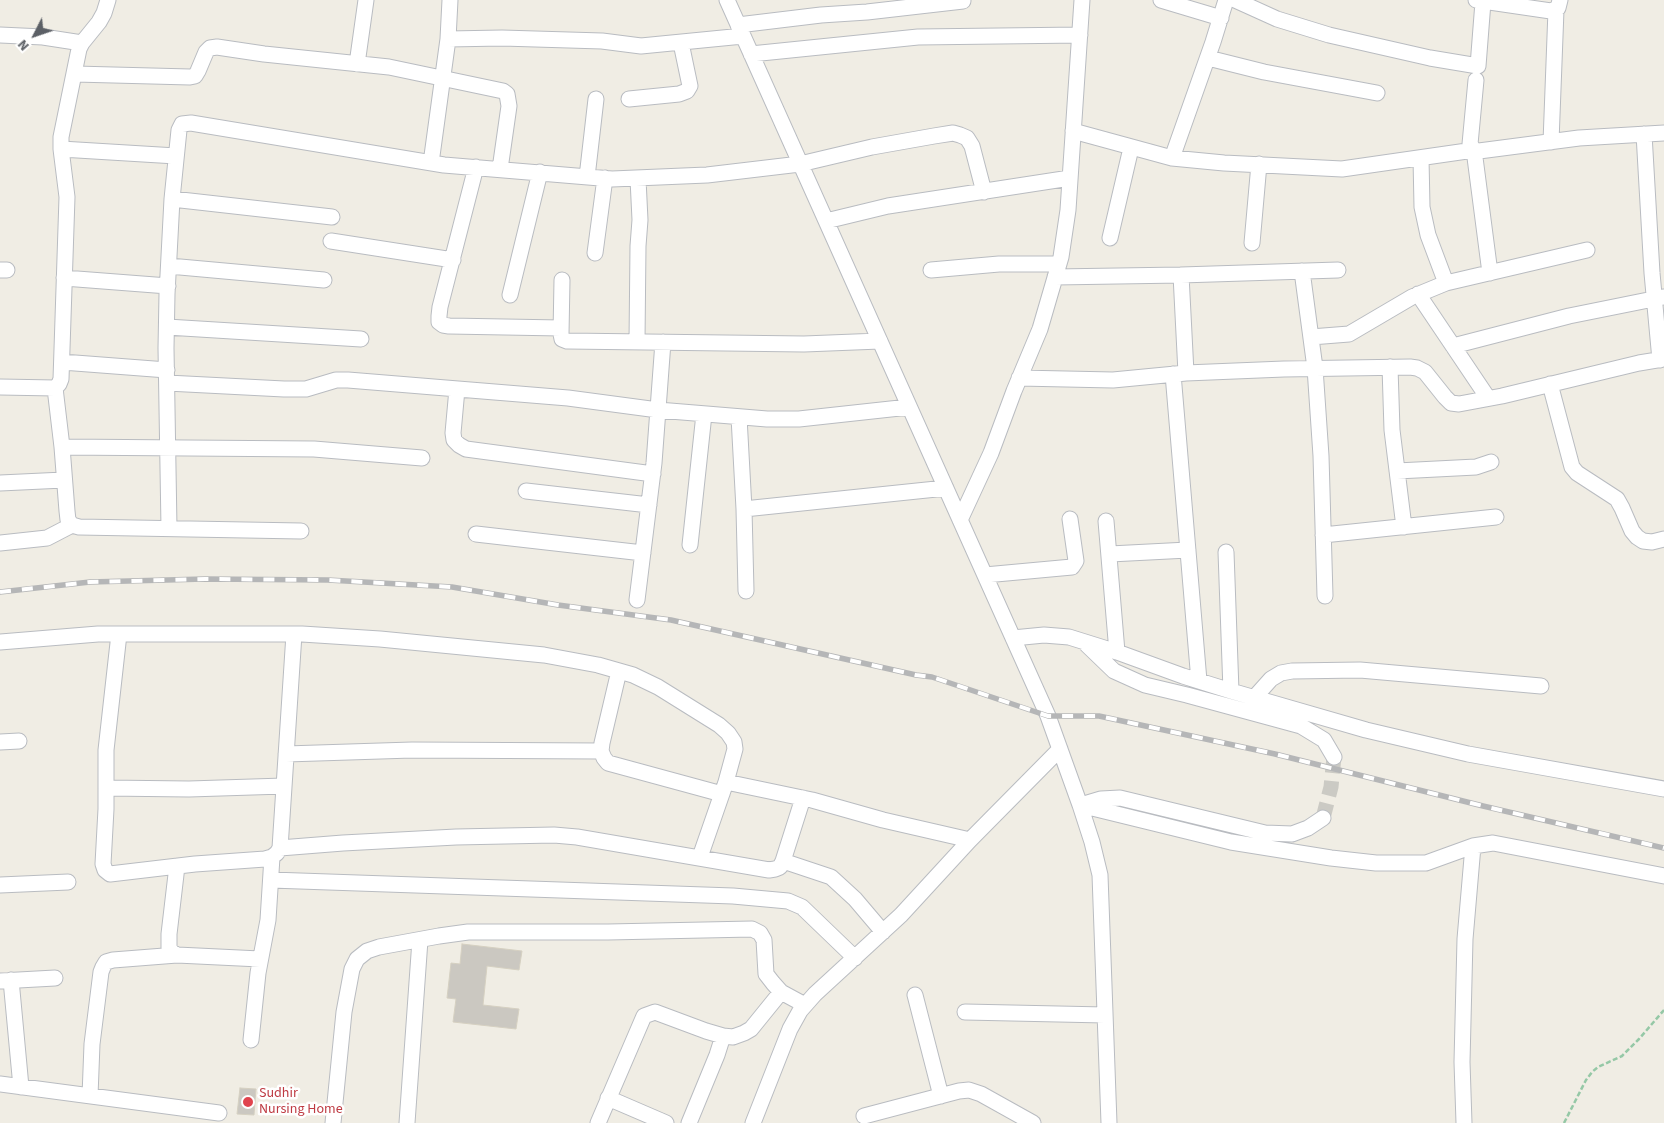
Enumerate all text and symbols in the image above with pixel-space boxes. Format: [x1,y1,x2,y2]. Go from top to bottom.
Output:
north arrow [10,10,60,60]
text: N [13,35,34,55]
place label: Sudhir Nursing Home [259,1086,343,1118]
marker: Sudhir Nursing Home [241,1095,255,1109]

